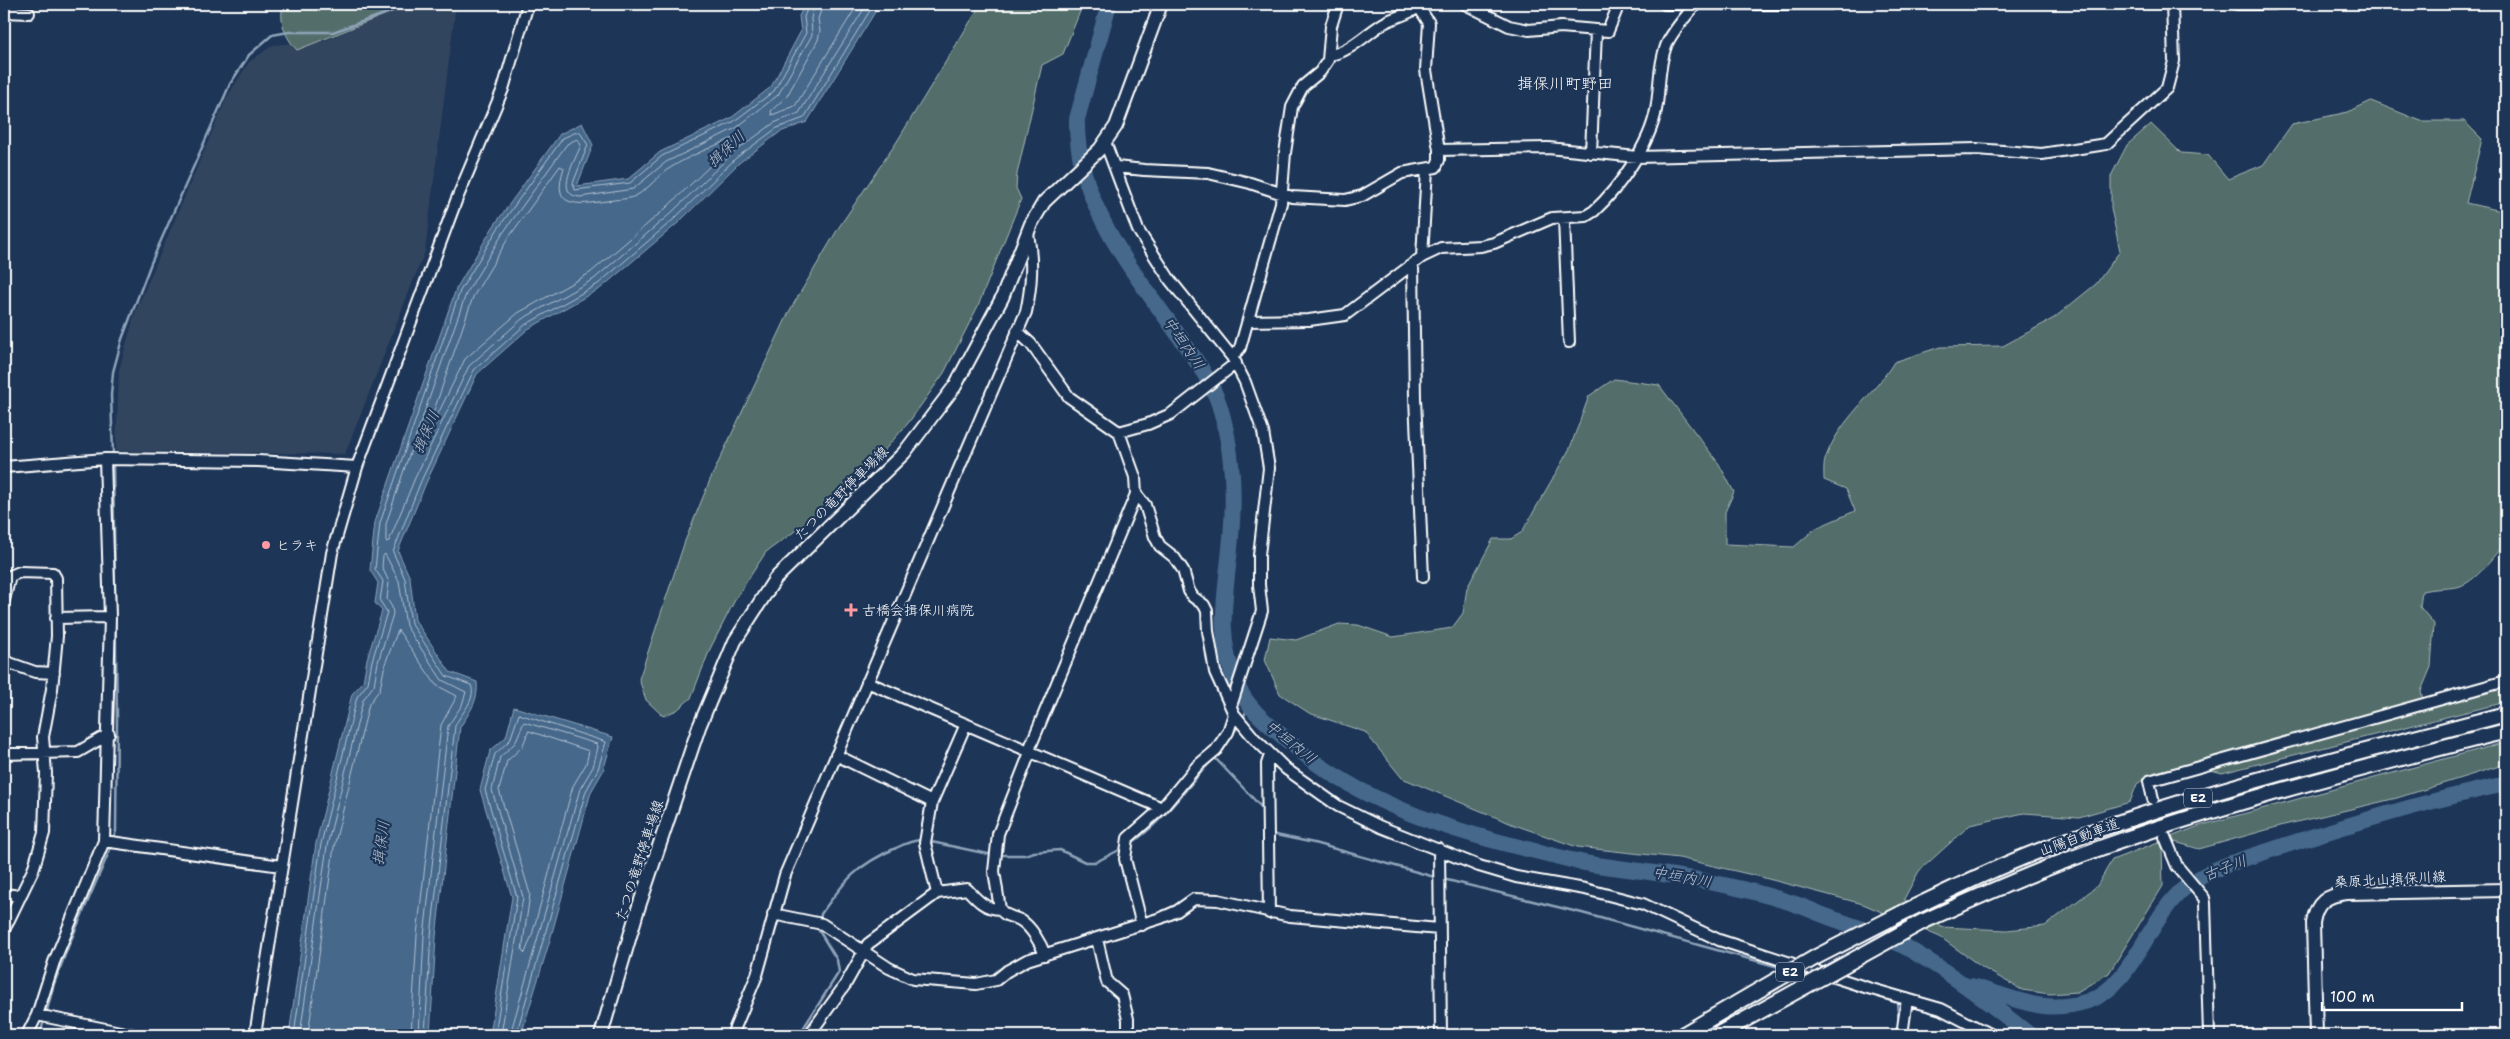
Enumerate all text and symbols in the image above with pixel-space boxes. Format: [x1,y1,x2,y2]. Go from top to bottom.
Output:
district label: 揖保川町野田 [1517,73,1613,94]
water label: 揖保川 [703,126,749,172]
water label: 中垣内川 [1159,313,1209,373]
water label: 揖保川 [408,407,444,457]
street label: たつの竜野停車場線 [790,442,892,544]
place label: ヒラキ [276,536,318,554]
marker: ヒラキ [260,539,272,551]
place label: 古橋会揖保川病院 [862,601,974,619]
marker: 古橋会揖保川病院 [844,603,858,617]
water label: 中垣内川 [1261,715,1321,769]
road number: E2 [2184,788,2212,808]
street label: たつの竜野停車場線 [611,797,667,923]
street label: 山陽自動車道 [2036,814,2122,860]
water label: 揖保川 [368,819,394,867]
water label: 古子川 [2200,851,2250,885]
water label: 中垣内川 [1651,862,1713,892]
street label: 桑原北山揖保川線 [2334,867,2446,891]
road number: E2 [1776,962,1804,982]
scale bar [2322,979,2462,1011]
text: 100 m [2330,987,2375,1007]

